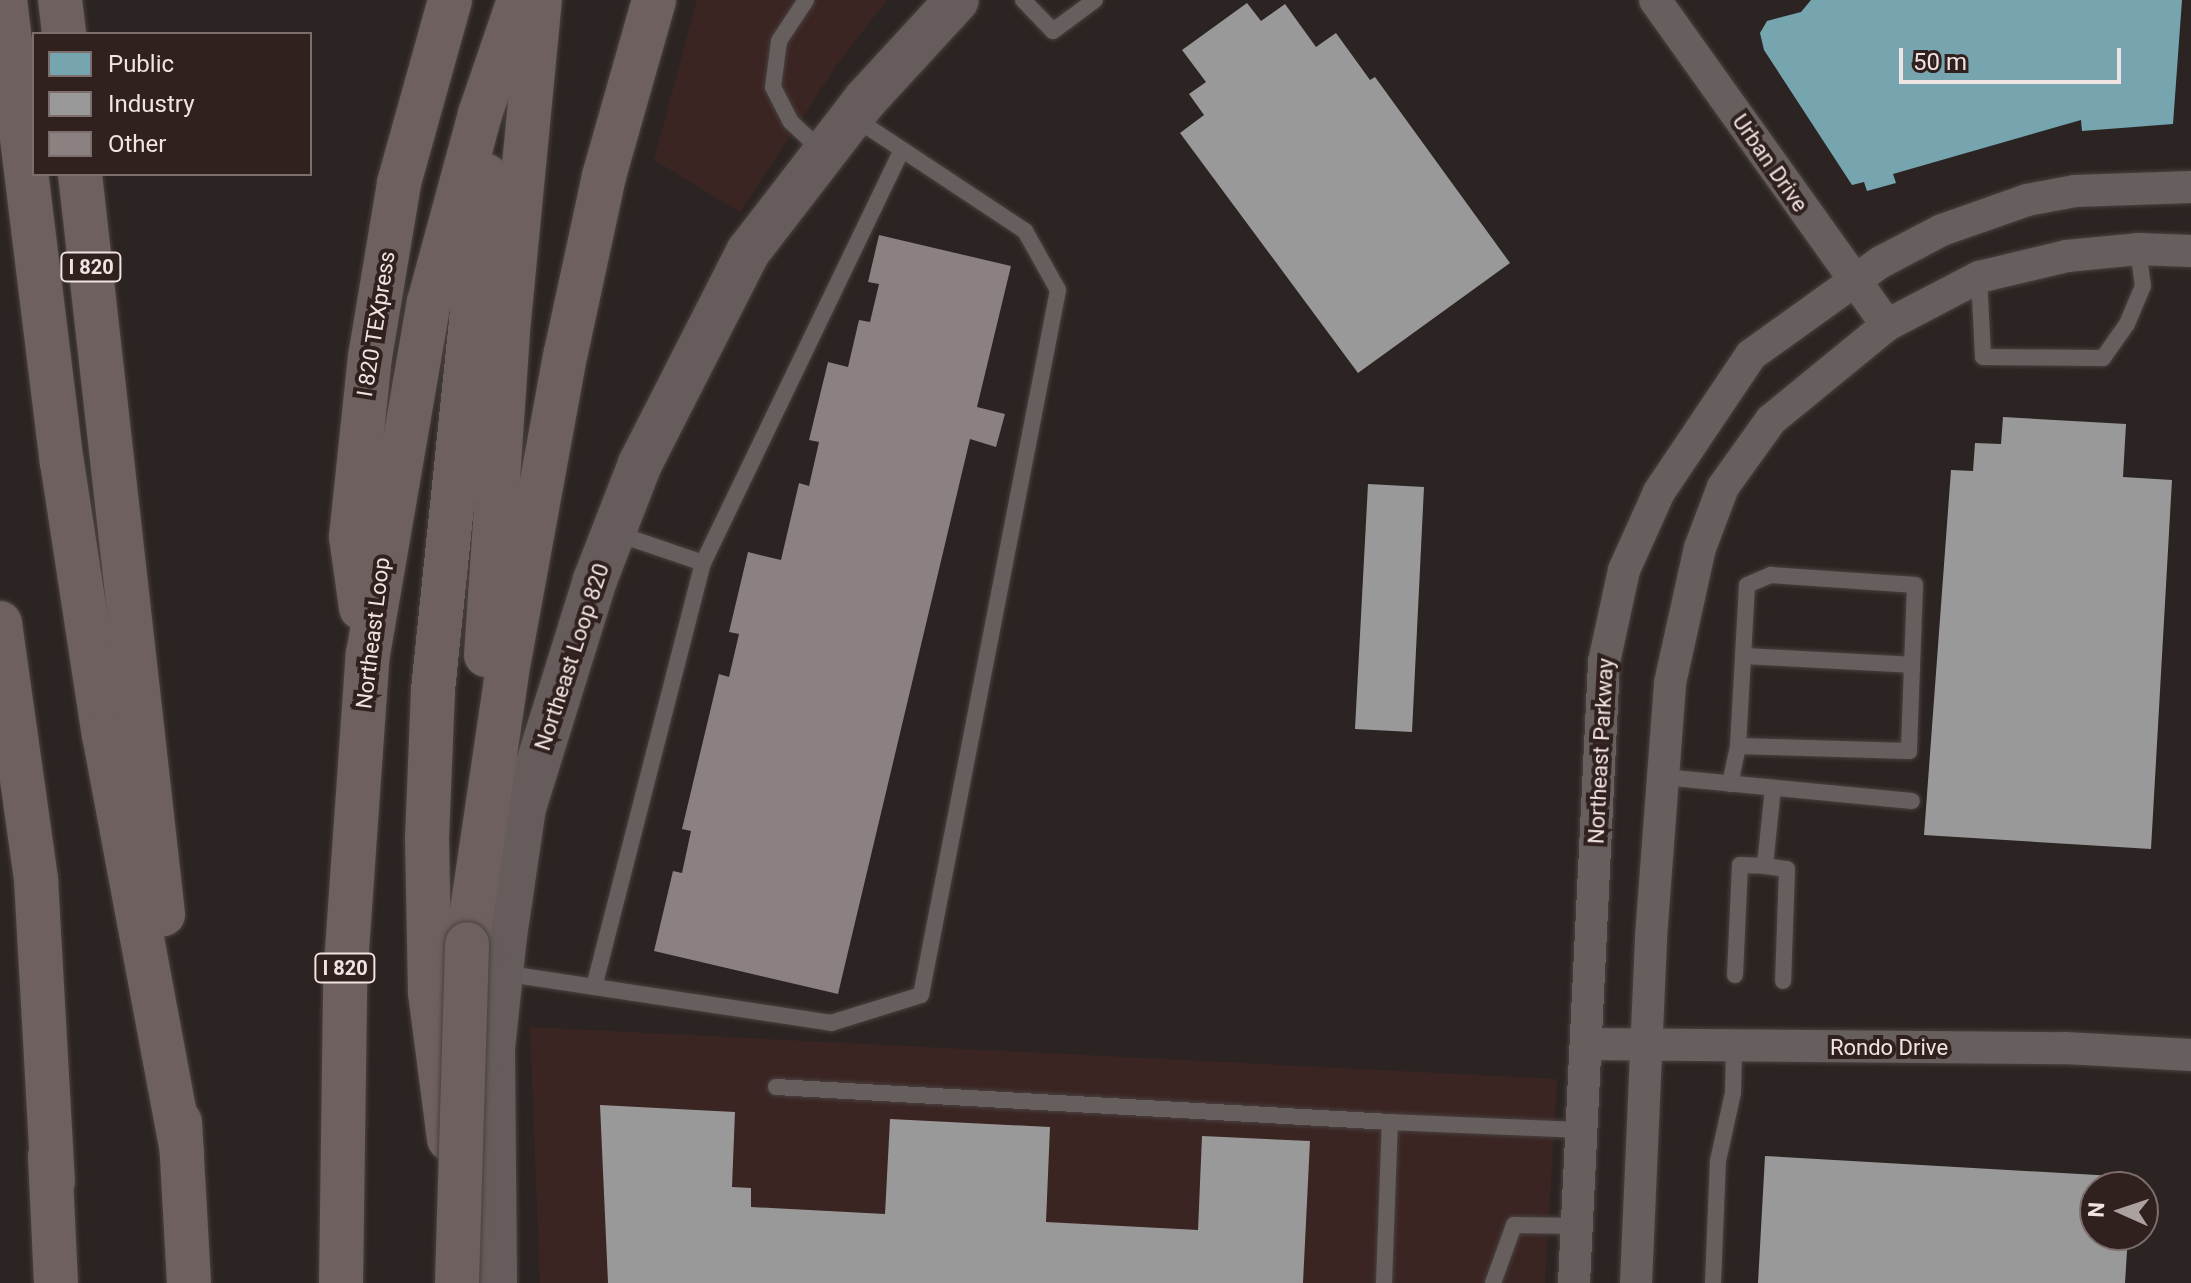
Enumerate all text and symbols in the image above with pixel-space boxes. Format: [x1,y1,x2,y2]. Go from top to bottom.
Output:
legend [32,32,312,176]
scale bar [1903,32,2125,82]
text: 50 m [1913,48,1967,76]
text: Public [108,50,174,78]
text: Industry [108,90,194,118]
street label: Urban Drive [1727,109,1813,217]
text: Other [108,130,166,158]
street label: I 820 TEXpress [351,249,401,399]
road number: I 820 [59,251,123,283]
street label: Northeast Loop [351,556,395,710]
street label: Northeast Loop 820 [529,560,615,754]
street label: Northeast Parkway [1583,657,1619,845]
road number: I 820 [313,952,377,984]
street label: Rondo Drive [1830,1035,1948,1061]
north arrow [2079,1171,2159,1251]
text: N [2084,1201,2109,1218]

